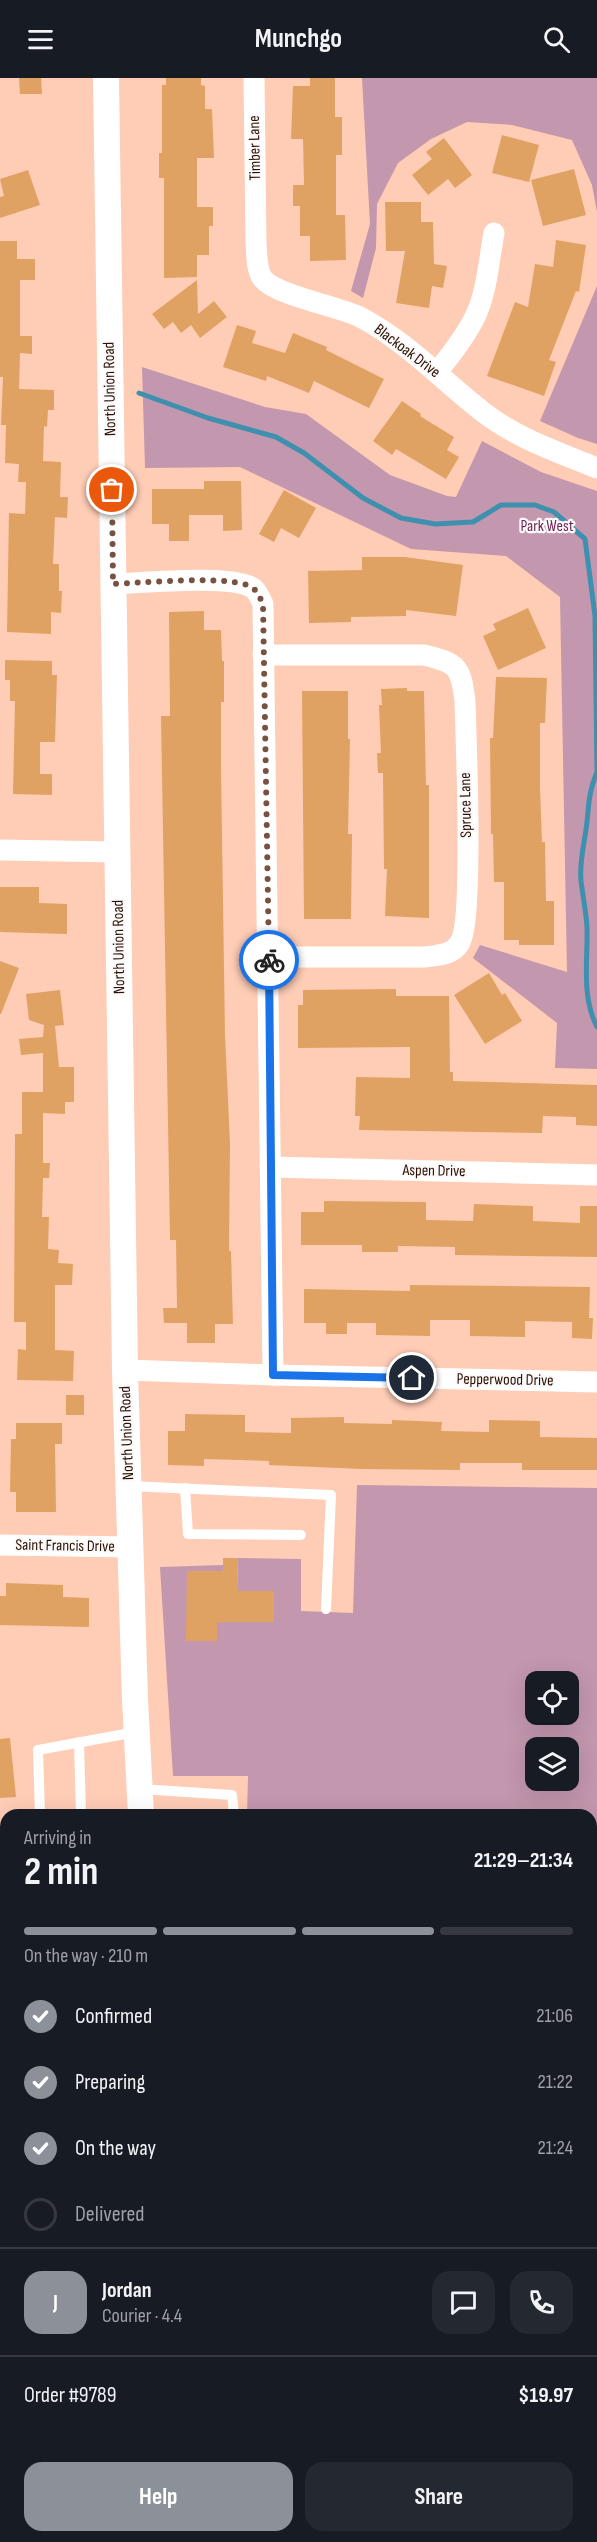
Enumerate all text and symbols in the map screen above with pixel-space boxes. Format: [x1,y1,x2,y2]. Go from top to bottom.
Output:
icon: menu [24,23,57,56]
text: Munchgo [255,23,342,55]
icon: search [540,23,573,56]
street label: Timber Lane [245,115,265,181]
street label: Blackoak Drive [370,320,444,382]
street label: North Union Road [100,342,120,436]
pin [86,464,137,515]
icon: bag [95,473,128,506]
park label: Park West [520,517,574,536]
street label: Spruce Lane [456,772,476,838]
street label: North Union Road [109,900,129,994]
courier [239,930,299,990]
icon: bike [253,944,286,977]
street label: Aspen Drive [401,1161,466,1181]
pin [386,1352,437,1403]
icon: home [395,1361,428,1394]
street label: Pepperwood Drive [456,1370,554,1390]
street label: North Union Road [116,1386,138,1480]
street label: Saint Francis Drive [15,1536,115,1556]
map controls [525,1671,579,1791]
button: locate [525,1671,579,1725]
button: layers [525,1737,579,1791]
text: Arriving in [24,1826,92,1850]
text: 21:29–21:34 [474,1847,573,1874]
text: 2 min [24,1849,98,1896]
text: On the way · 210 m [24,1944,148,1968]
icon: check [24,2000,57,2033]
text: Confirmed [75,2003,152,2030]
text: 21:06 [536,2004,573,2028]
icon: check [24,2066,57,2099]
text: Preparing [75,2069,145,2096]
text: 21:22 [537,2070,573,2094]
icon: check [24,2132,57,2165]
text: On the way [75,2135,156,2162]
text: 21:24 [537,2136,573,2160]
text: Delivered [75,2201,144,2228]
button: chat [432,2271,495,2334]
button: phone [510,2271,573,2334]
text: Jordan [102,2277,151,2304]
text: J [53,2289,58,2316]
text: Courier · 4.4 [102,2304,182,2328]
text: Order #9789 [24,2382,117,2409]
text: $19.97 [518,2382,573,2409]
button: Help [24,2462,293,2531]
button: Share [305,2462,573,2531]

